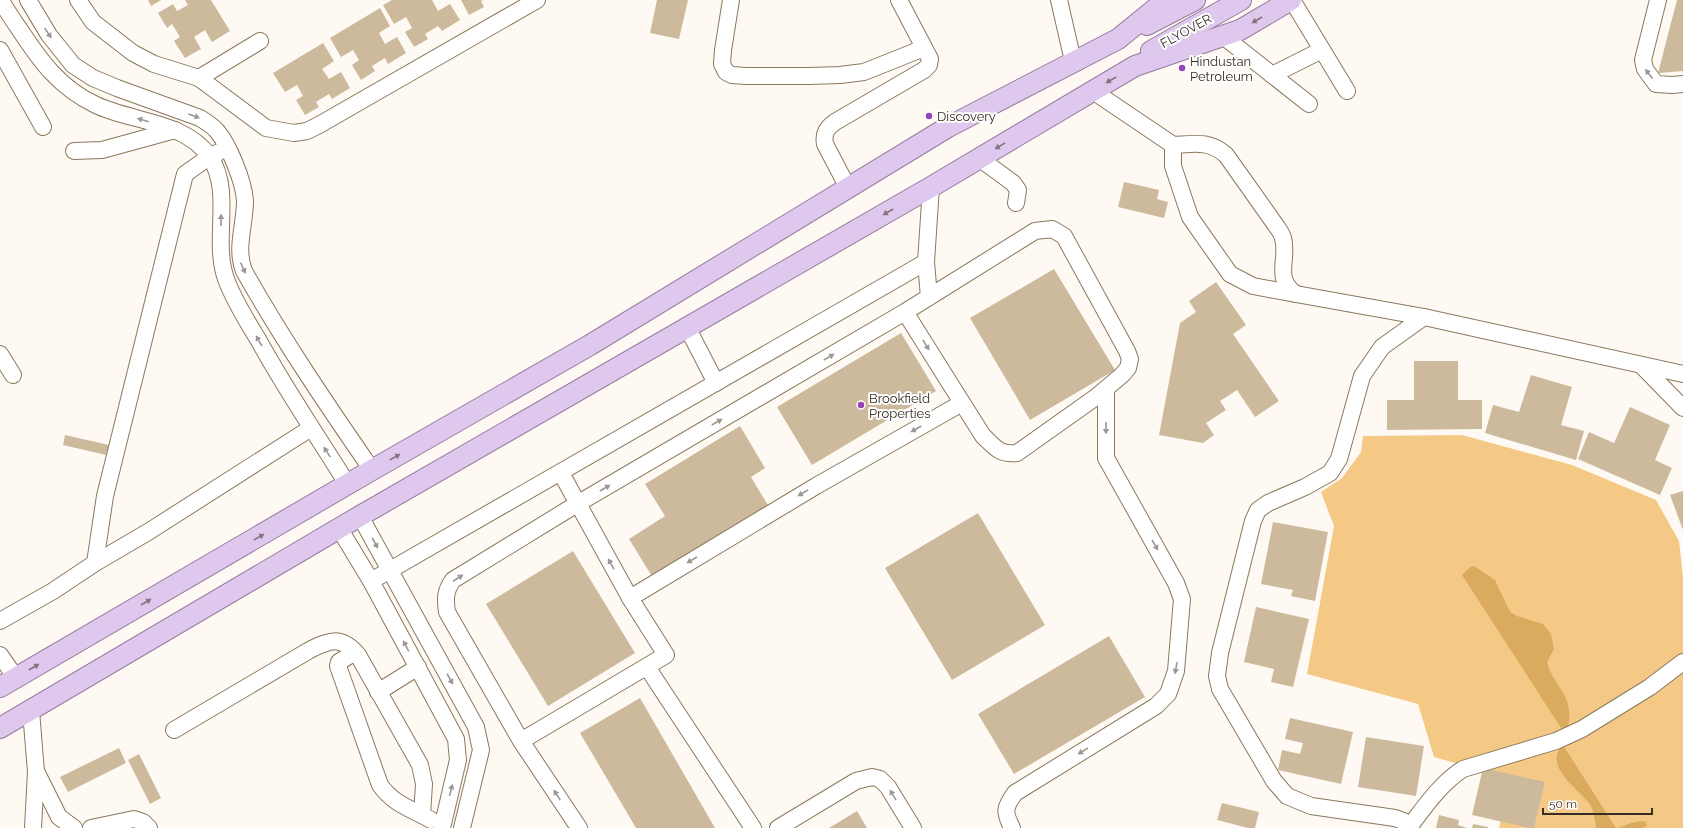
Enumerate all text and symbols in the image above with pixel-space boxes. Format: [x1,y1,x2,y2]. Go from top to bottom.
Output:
street label: FLYOVER [1158,11,1214,51]
one-way arrow [1251,16,1263,23]
one-way arrow [45,27,52,39]
place label: Hindustan Petroleum [1190,54,1253,84]
marker: Hindustan Petroleum [1177,63,1187,73]
one-way arrow [1644,69,1653,80]
one-way arrow [1106,76,1117,83]
place label: Discovery [937,109,996,124]
marker: Discovery [924,111,934,121]
one-way arrow [188,113,200,119]
one-way arrow [136,117,148,123]
one-way arrow [995,142,1005,150]
one-way arrow [882,209,894,216]
one-way arrow [217,214,224,226]
one-way arrow [240,262,246,274]
one-way arrow [255,336,262,347]
one-way arrow [922,339,929,351]
one-way arrow [823,353,835,360]
place label: Brookfield Properties [869,391,931,421]
marker: Brookfield Properties [856,400,866,410]
one-way arrow [711,419,723,426]
one-way arrow [1103,422,1109,435]
one-way arrow [910,425,922,432]
one-way arrow [323,447,331,457]
one-way arrow [389,453,401,460]
one-way arrow [599,485,611,492]
one-way arrow [797,490,809,497]
one-way arrow [253,533,265,540]
one-way arrow [372,537,379,549]
one-way arrow [1151,539,1158,551]
one-way arrow [686,557,698,564]
one-way arrow [607,558,614,570]
one-way arrow [452,574,463,582]
one-way arrow [140,599,152,606]
one-way arrow [403,640,410,651]
one-way arrow [1173,662,1179,674]
one-way arrow [28,664,40,671]
one-way arrow [446,673,453,685]
one-way arrow [1077,747,1089,754]
one-way arrow [448,784,454,796]
one-way arrow [553,790,561,801]
one-way arrow [889,790,897,800]
scale bar [1543,790,1652,816]
text: 50 m [1549,797,1577,811]

